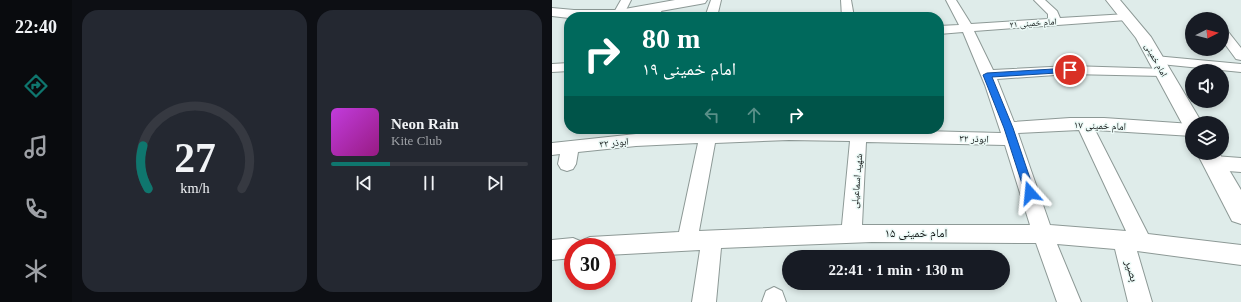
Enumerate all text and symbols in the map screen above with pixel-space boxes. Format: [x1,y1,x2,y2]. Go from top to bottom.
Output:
north arrow [1185,12,1229,56]
map controls [1185,12,1229,160]
street label: امام خمینی ۲۱ [1009,16,1057,32]
text: 22:40 [15,17,57,37]
text: 80 m [642,23,700,54]
icon: right [576,28,628,80]
street label: امام خمینی [1141,42,1169,79]
pin [1053,53,1087,87]
text: امام خمینی ۱۹ [642,59,736,79]
icon: arrive [1059,59,1081,81]
button: sound [1185,64,1229,108]
icon: directions [22,72,50,100]
icon: left [701,104,723,126]
icon: ahead [743,104,765,126]
icon: right [785,104,807,126]
text: Neon Rain [391,116,459,132]
button: layers [1185,116,1229,160]
street label: امام خمینی ۱۷ [1074,119,1126,134]
street label: ابوذر ۳۲ [959,132,989,145]
icon: music [22,133,50,161]
text: Kite Club [391,133,442,148]
text: 27 [174,135,215,181]
street label: ابوذر ۳۲ [599,135,629,150]
street label: شهید اسماعیلی [849,153,865,209]
icon: previous [353,172,375,194]
icon: pause [418,172,440,194]
icon: next [484,172,506,194]
position arrow [1009,172,1051,214]
text: km/h [180,180,209,196]
icon: phone [22,195,50,223]
street label: امام خمینی ۱۵ [885,226,947,241]
speed limit sign: 30 [564,238,616,290]
icon: climate [22,257,50,285]
street label: بصیر [1122,258,1142,283]
text: 22:41 · 1 min · 130 m [829,262,964,278]

